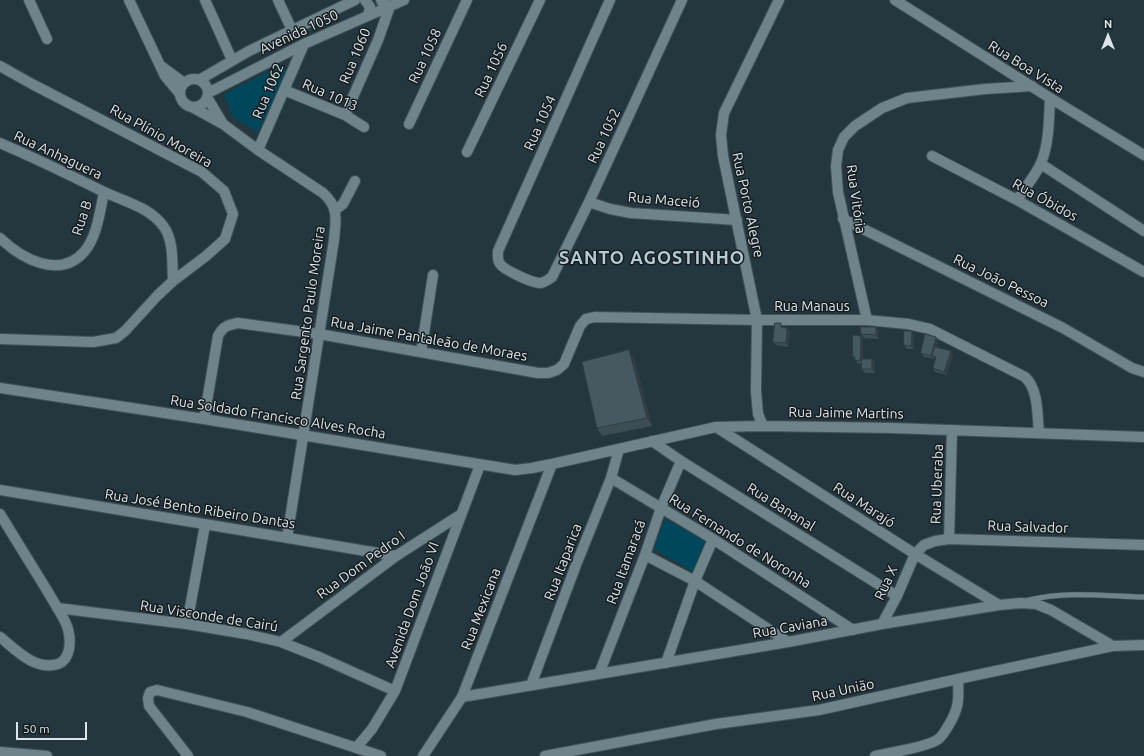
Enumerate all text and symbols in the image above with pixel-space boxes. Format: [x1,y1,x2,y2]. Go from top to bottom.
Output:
street label: Avenida 1050 [257,6,341,58]
north arrow [1088,16,1128,56]
text: N [1104,18,1112,30]
street label: Rua 1060 [336,26,374,86]
street label: Rua 1058 [405,26,445,86]
street label: Rua Boa Vista [985,37,1067,97]
street label: Rua 1056 [471,40,511,100]
street label: Rua 1062 [249,61,287,121]
street label: Rua 1013 [300,75,360,115]
street label: Rua 1054 [520,93,560,153]
street label: Rua Plínio Moreira [107,101,215,171]
street label: Rua 1052 [584,106,624,166]
street label: Rua Anhaguera [11,127,105,183]
street label: Rua Porto Alegre [729,151,767,259]
street label: Rua Vitória [843,163,869,235]
street label: Rua Óbidos [1009,175,1081,225]
street label: Rua Maceió [627,188,701,212]
street label: Rua B [68,198,96,238]
street label: Rua Sargento Paulo Moreira [287,225,329,401]
district label: SANTO AGOSTINHO [559,247,745,269]
street label: Rua João Pessoa [951,251,1051,311]
street label: Rua Manaus [774,298,850,314]
street label: Rua Jaime Pantaleão de Moraes [329,313,529,365]
street label: Rua Soldado Francisco Alves Rocha [169,392,387,442]
street label: Rua Jaime Martins [788,404,904,422]
street label: Rua Uberaba [927,443,947,525]
street label: Rua Bananal [744,479,818,535]
street label: Rua Marajó [830,479,898,531]
street label: Rua José Bento Ribeiro Dantas [104,486,296,532]
street label: Rua Fernando de Noronha [666,490,814,592]
street label: Rua Itamaracá [603,517,649,607]
street label: Rua Salvador [987,517,1069,537]
street label: Rua Itaparica [541,521,585,603]
street label: Rua Dom Pedro I [314,527,408,603]
street label: Avenida Dom João VI [381,540,443,670]
street label: Rua X [871,563,901,603]
street label: Rua Mexicana [458,566,504,652]
street label: Rua Visconde de Cairú [139,597,279,635]
street label: Rua Caviana [751,612,829,642]
street label: Rua União [810,675,876,705]
scale bar [18,714,89,740]
text: 50 m [23,722,50,735]

